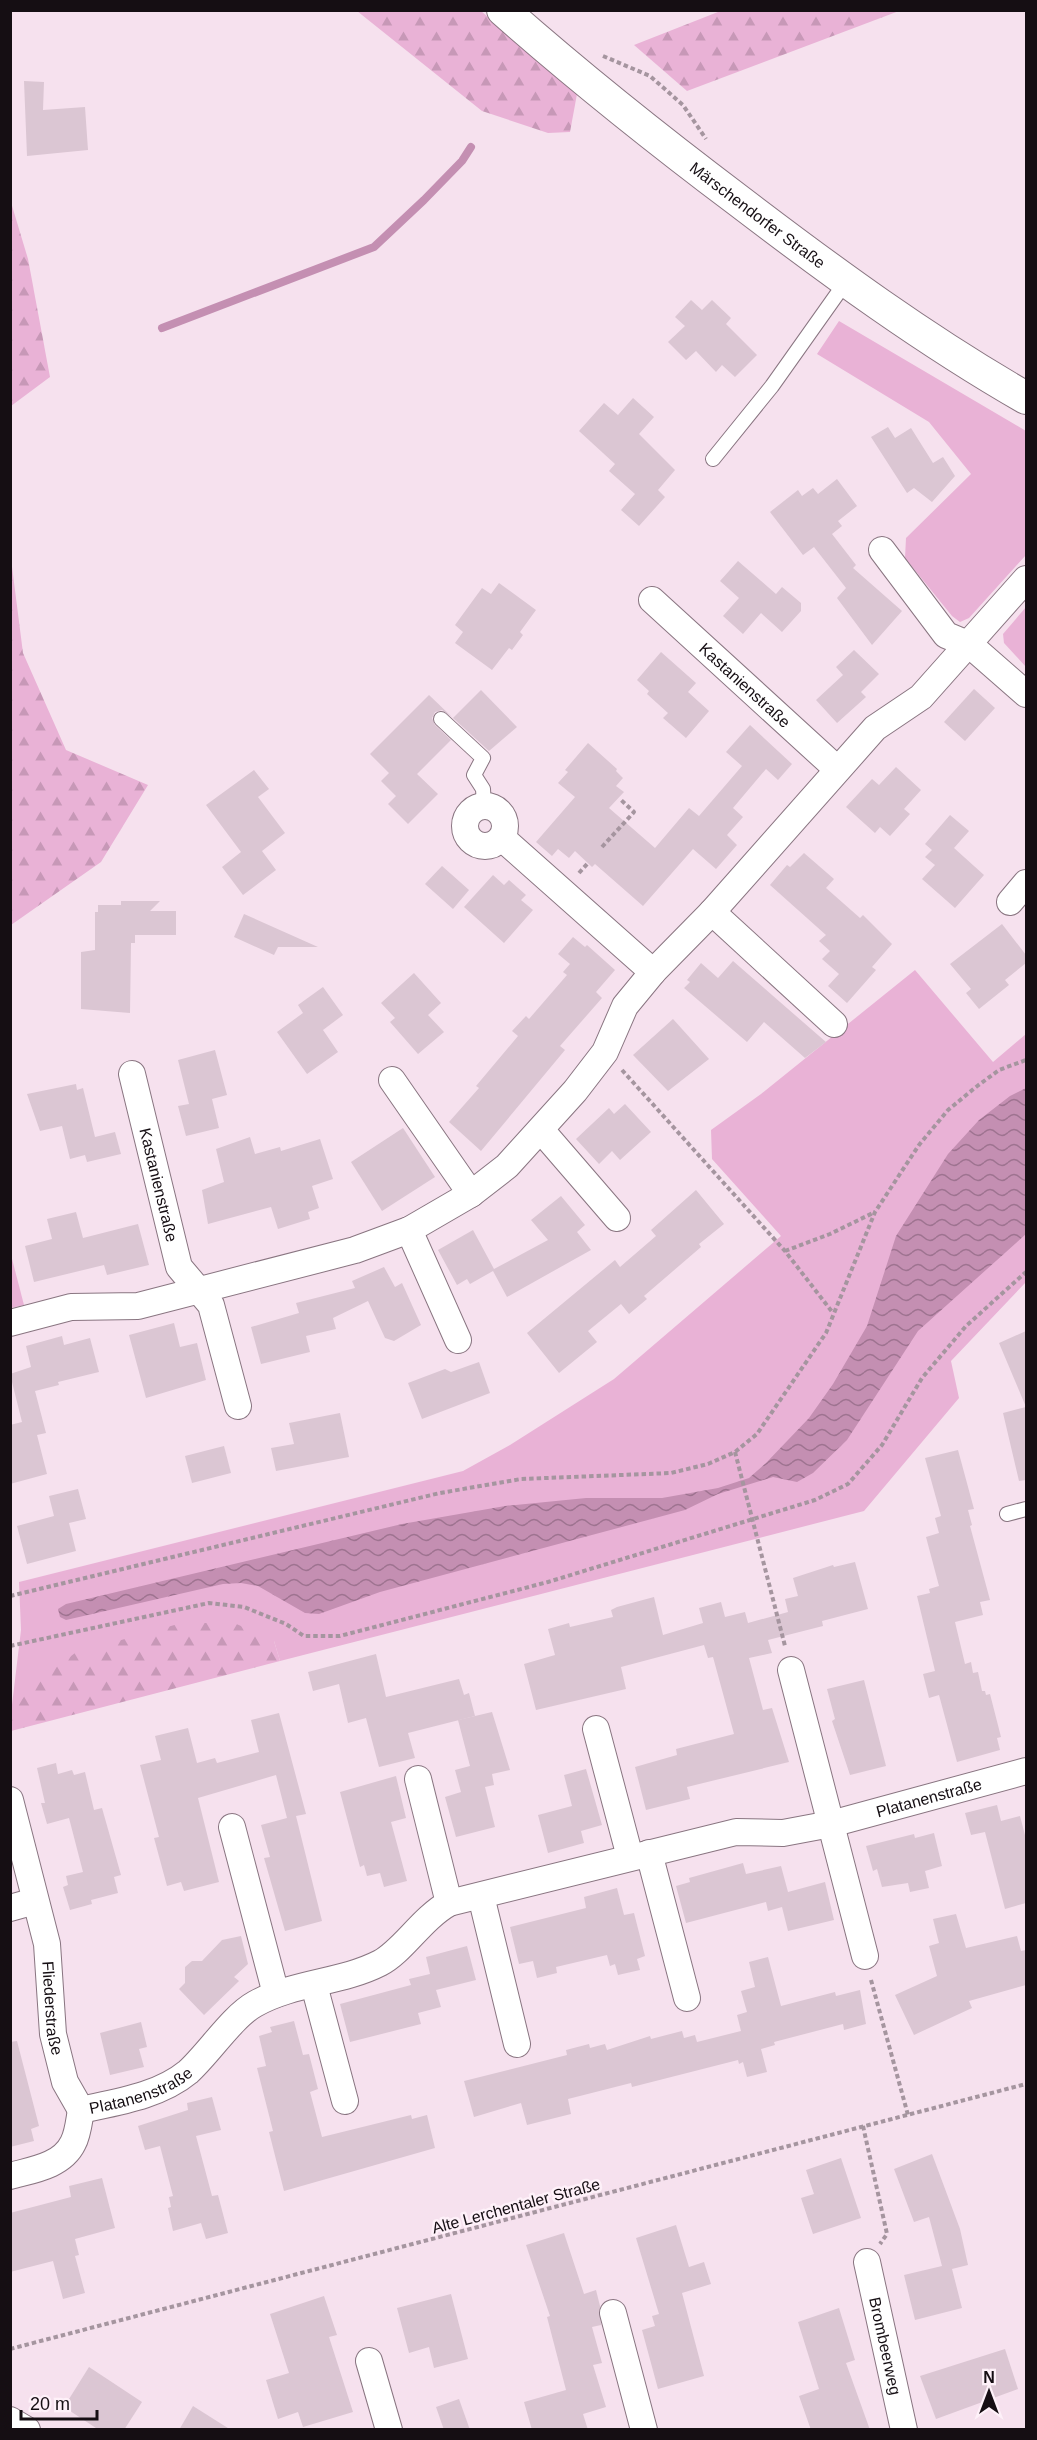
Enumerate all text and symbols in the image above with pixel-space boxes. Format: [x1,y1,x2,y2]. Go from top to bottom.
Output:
street label: Märschendorfer Straße [687,159,829,271]
street label: Kastanienstraße [696,639,794,731]
street label: Kastanienstraße [137,1126,181,1244]
street label: Platanenstraße [874,1775,983,1820]
street label: Fliederstraße [40,1961,66,2057]
street label: Platanenstraße [88,2064,195,2117]
street label: Alte Lerchentaler Straße [430,2175,602,2237]
street label: Brombeerweg [866,2295,905,2396]
north arrow [959,2362,1019,2422]
text: N [983,2369,995,2386]
scale bar [21,2383,98,2421]
text: 20 m [30,2394,70,2414]

